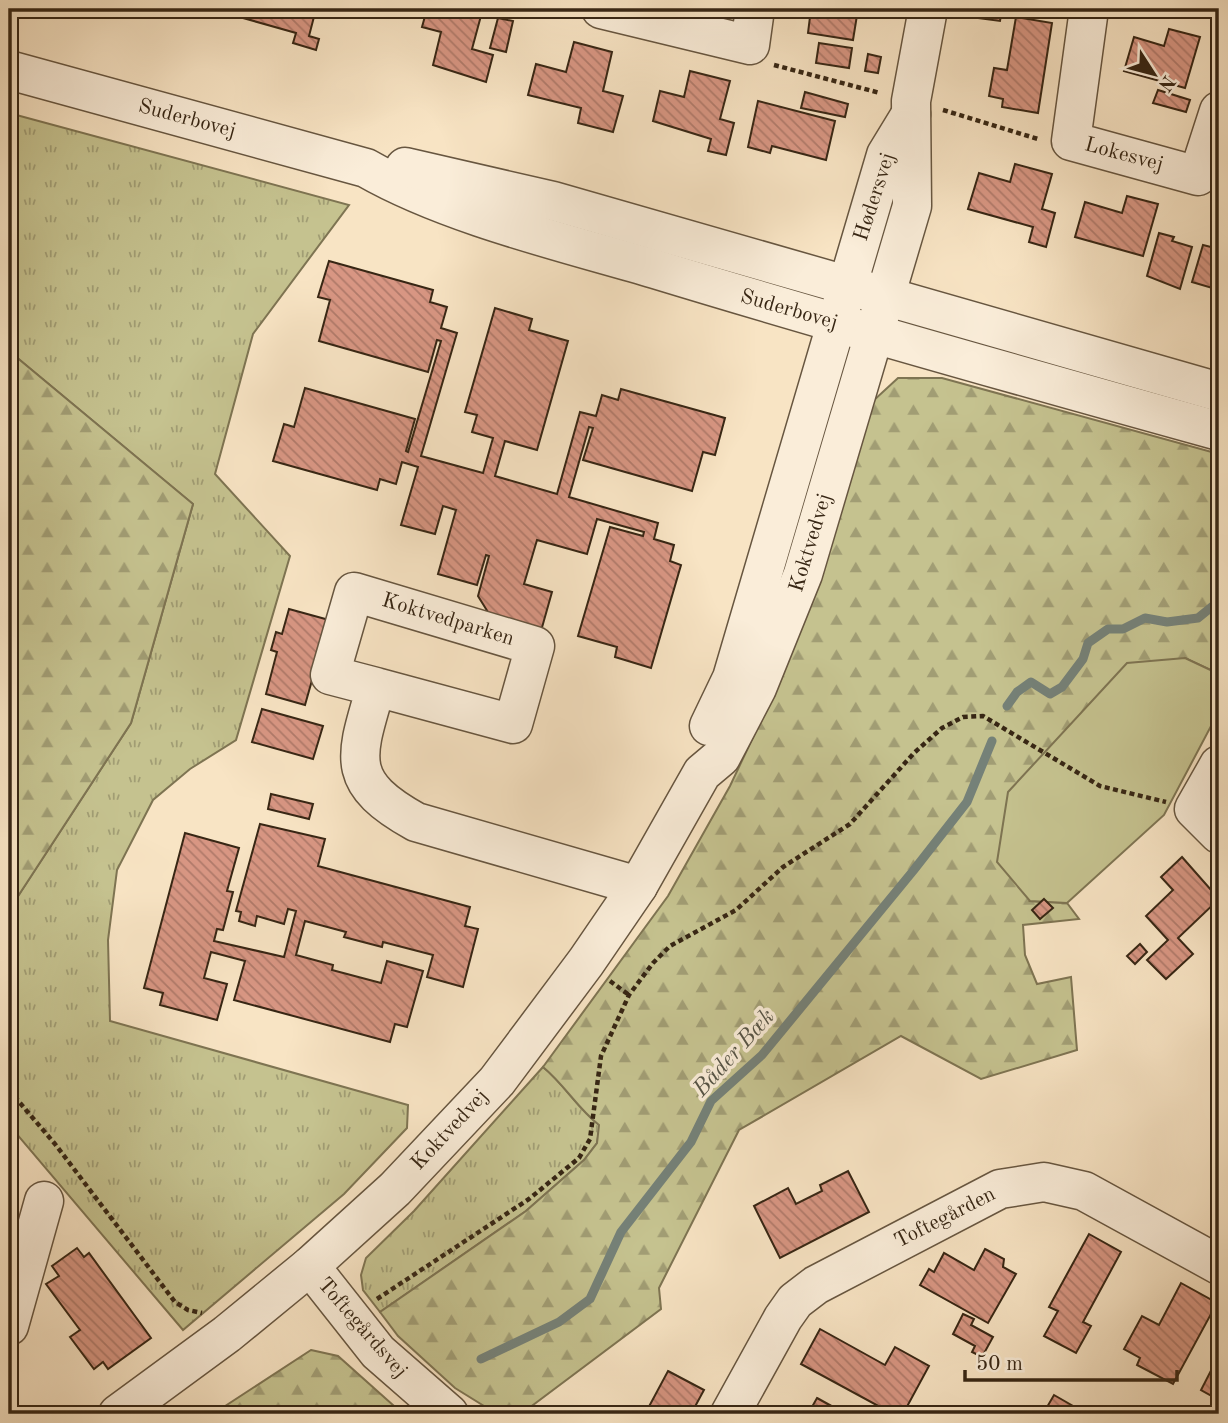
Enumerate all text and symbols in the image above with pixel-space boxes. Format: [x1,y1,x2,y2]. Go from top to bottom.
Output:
north arrow [1120,38,1190,108]
text: N [1153,71,1178,94]
street label: Suderbovej [136,96,238,142]
street label: Lokesvej [1082,134,1166,176]
street label: Hødersvej [851,150,899,244]
street label: Suderbovej [738,286,840,334]
street label: Koktvedvej [786,491,836,595]
street label: Koktvedparken [379,590,517,650]
water label: Båder Bæk [688,1005,779,1102]
street label: Koktvedvej [408,1086,492,1174]
street label: Toftegården [891,1184,999,1252]
street label: Toftegårdsvej [313,1274,411,1382]
scale bar [965,1339,1177,1383]
text: 50 m [976,1354,1023,1375]

